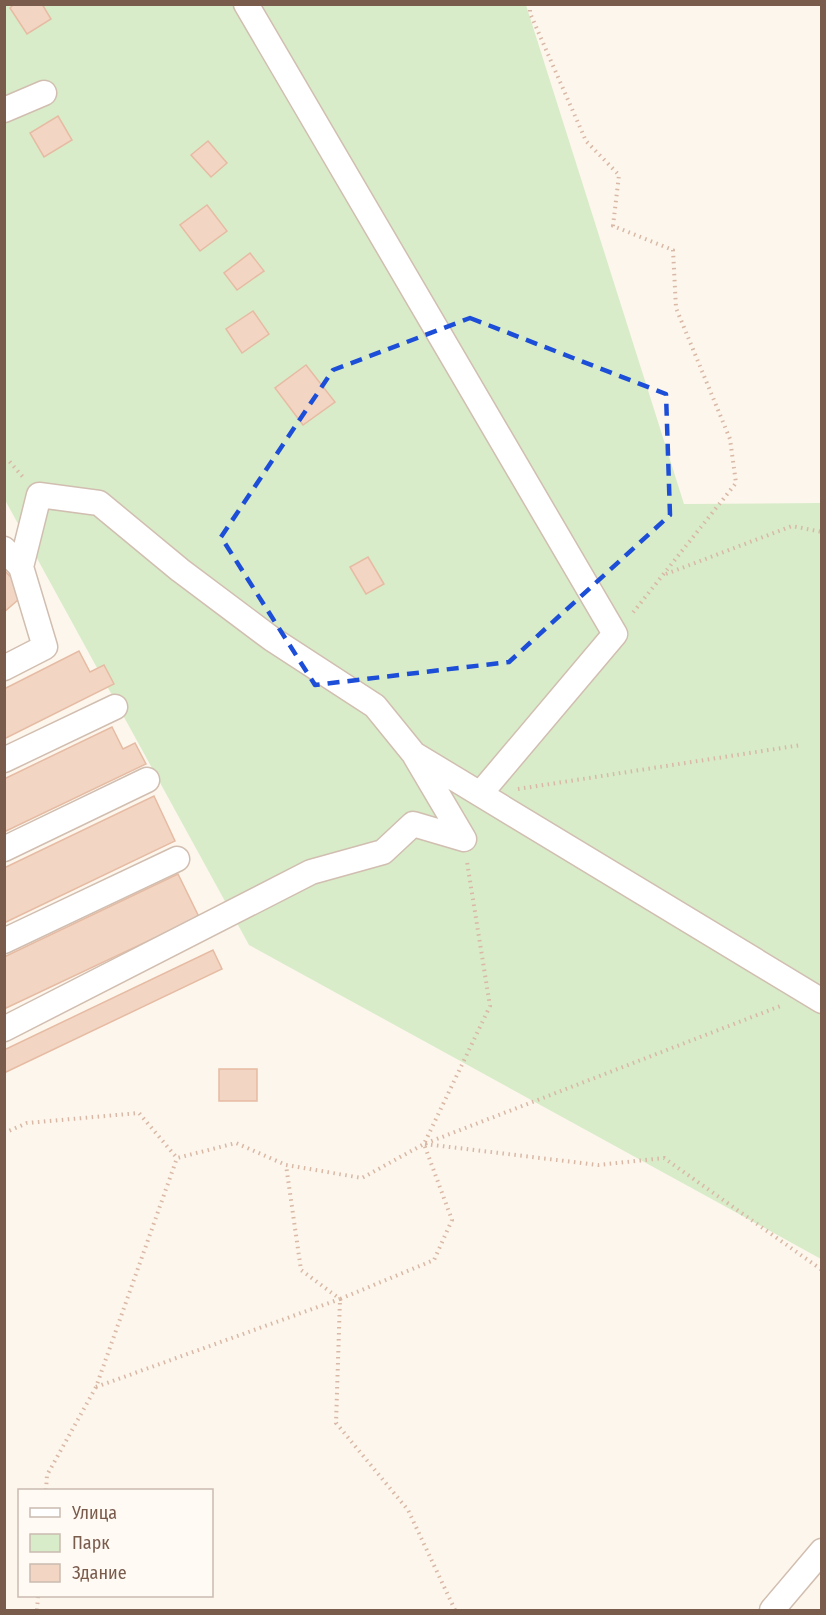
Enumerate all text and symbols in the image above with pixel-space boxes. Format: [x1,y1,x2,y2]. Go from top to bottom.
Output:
legend [18,1489,213,1597]
text: Улица [71,1502,117,1524]
text: Парк [72,1532,110,1554]
text: Здание [72,1562,127,1584]

